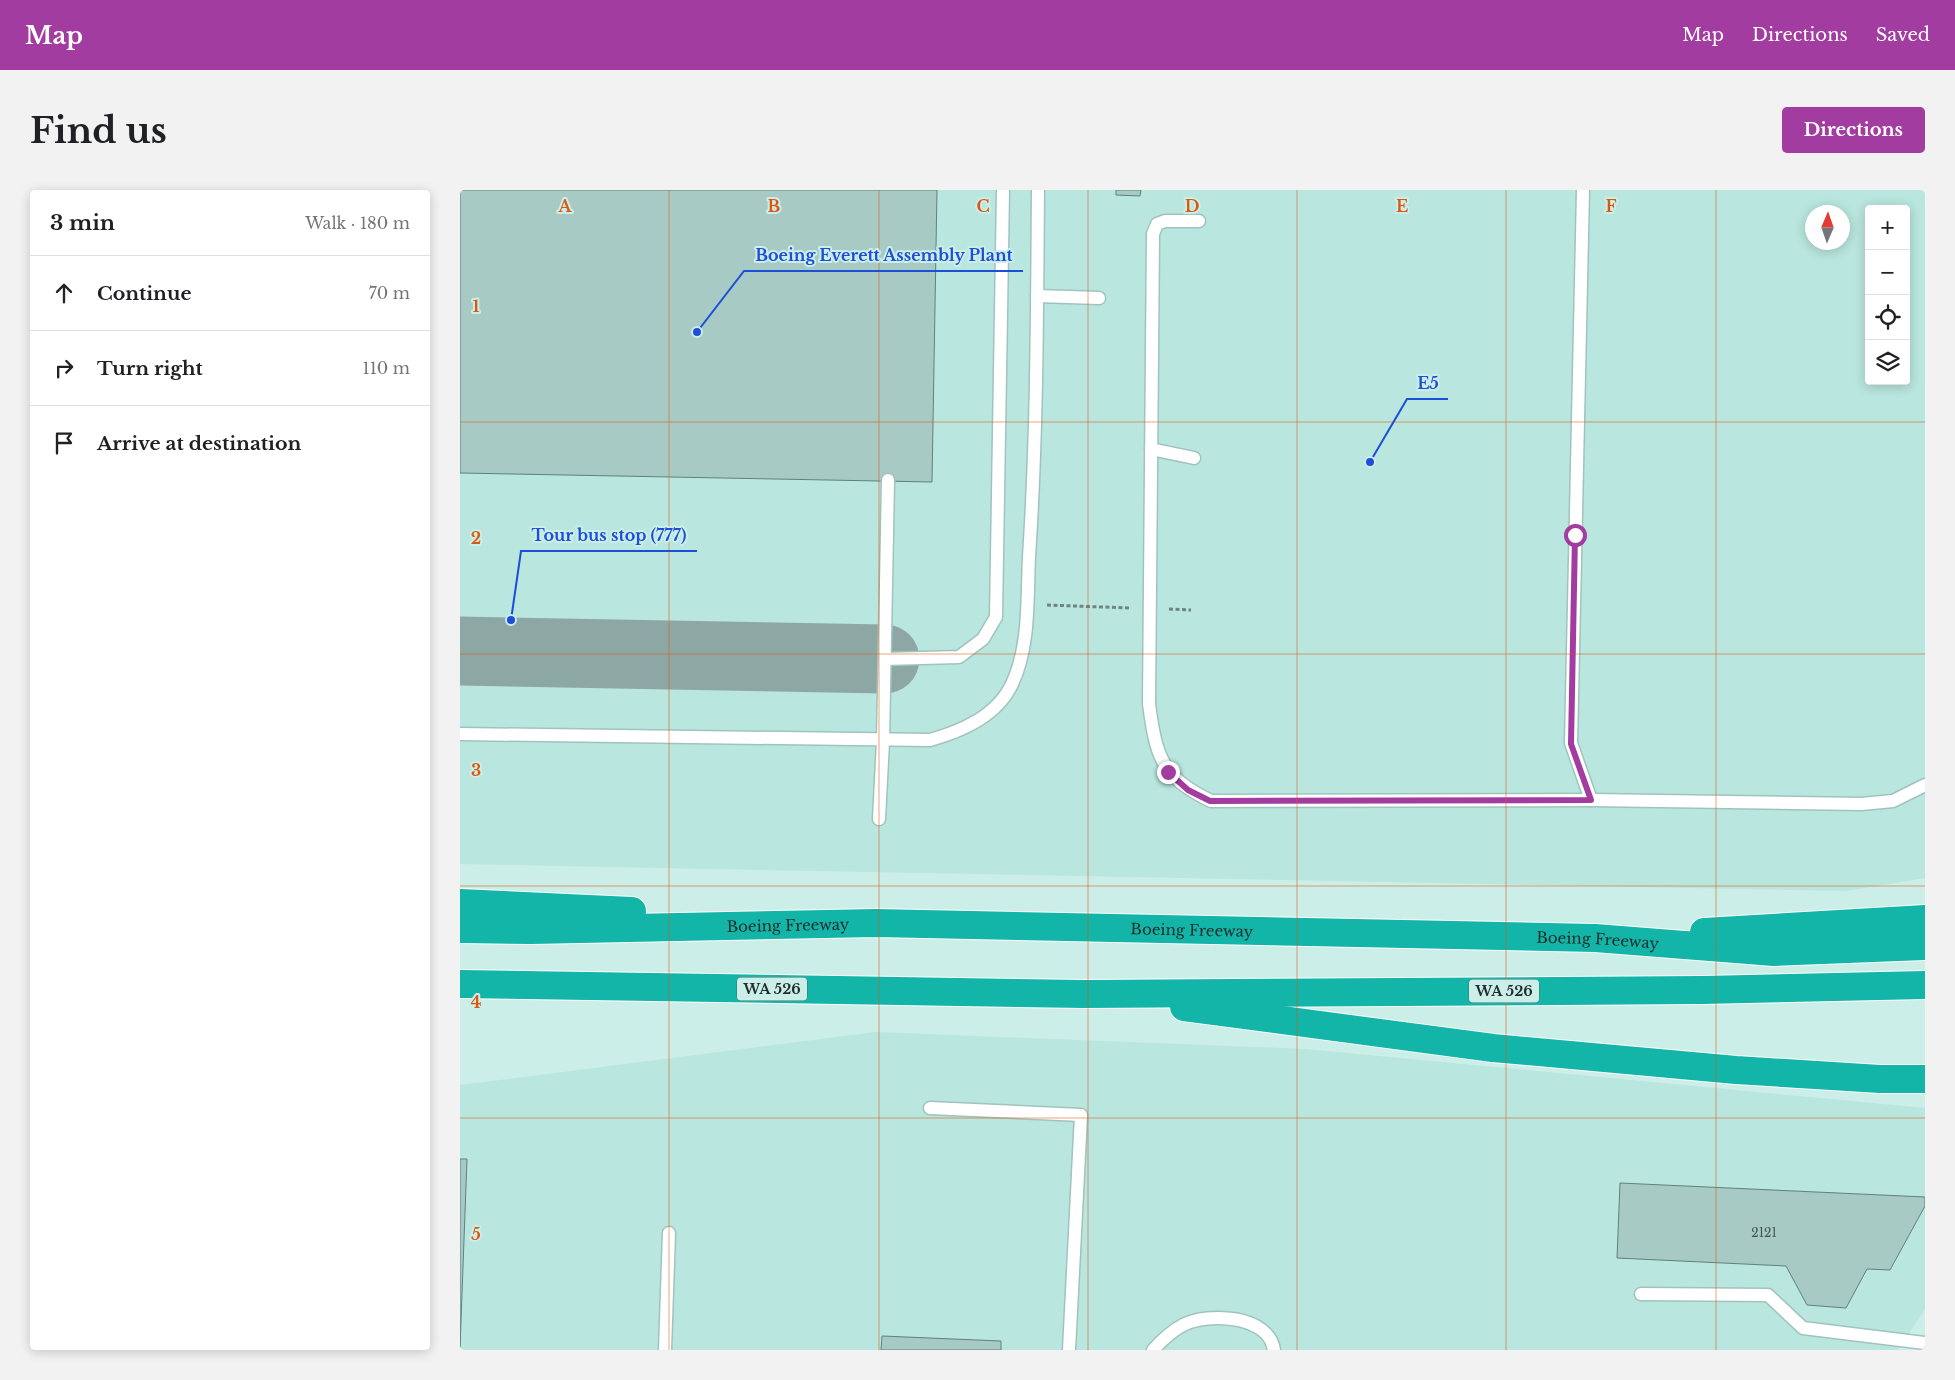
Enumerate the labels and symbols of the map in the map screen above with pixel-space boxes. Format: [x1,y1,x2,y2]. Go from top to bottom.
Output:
text: A [558,196,573,216]
text: B [768,196,781,216]
text: C [976,196,990,216]
text: D [1185,196,1199,216]
text: E [1396,196,1408,216]
text: F [1605,196,1617,216]
north arrow [1805,205,1850,250]
callout: Boeing Everett Assembly Plant [744,240,1023,271]
text: Boeing Everett Assembly Plant [755,245,1014,265]
text: 1 [473,296,480,316]
callout: E5 [1407,368,1448,399]
text: E5 [1417,373,1439,393]
callout: Tour bus stop (777) [521,520,697,551]
route start [1564,524,1587,547]
text: Tour bus stop (777) [531,525,687,545]
text: 2 [471,528,481,548]
text: 3 [471,760,481,780]
route end [1157,761,1180,784]
street label: Boeing Freeway [726,914,850,936]
street label: Boeing Freeway [1130,919,1254,940]
street label: Boeing Freeway [1536,927,1660,953]
road number: WA 526 [737,978,807,1001]
road number: WA 526 [1469,979,1539,1002]
text: 4 [471,992,481,1012]
text: 5 [471,1224,481,1244]
house number: 2121 [1751,1225,1777,1240]

